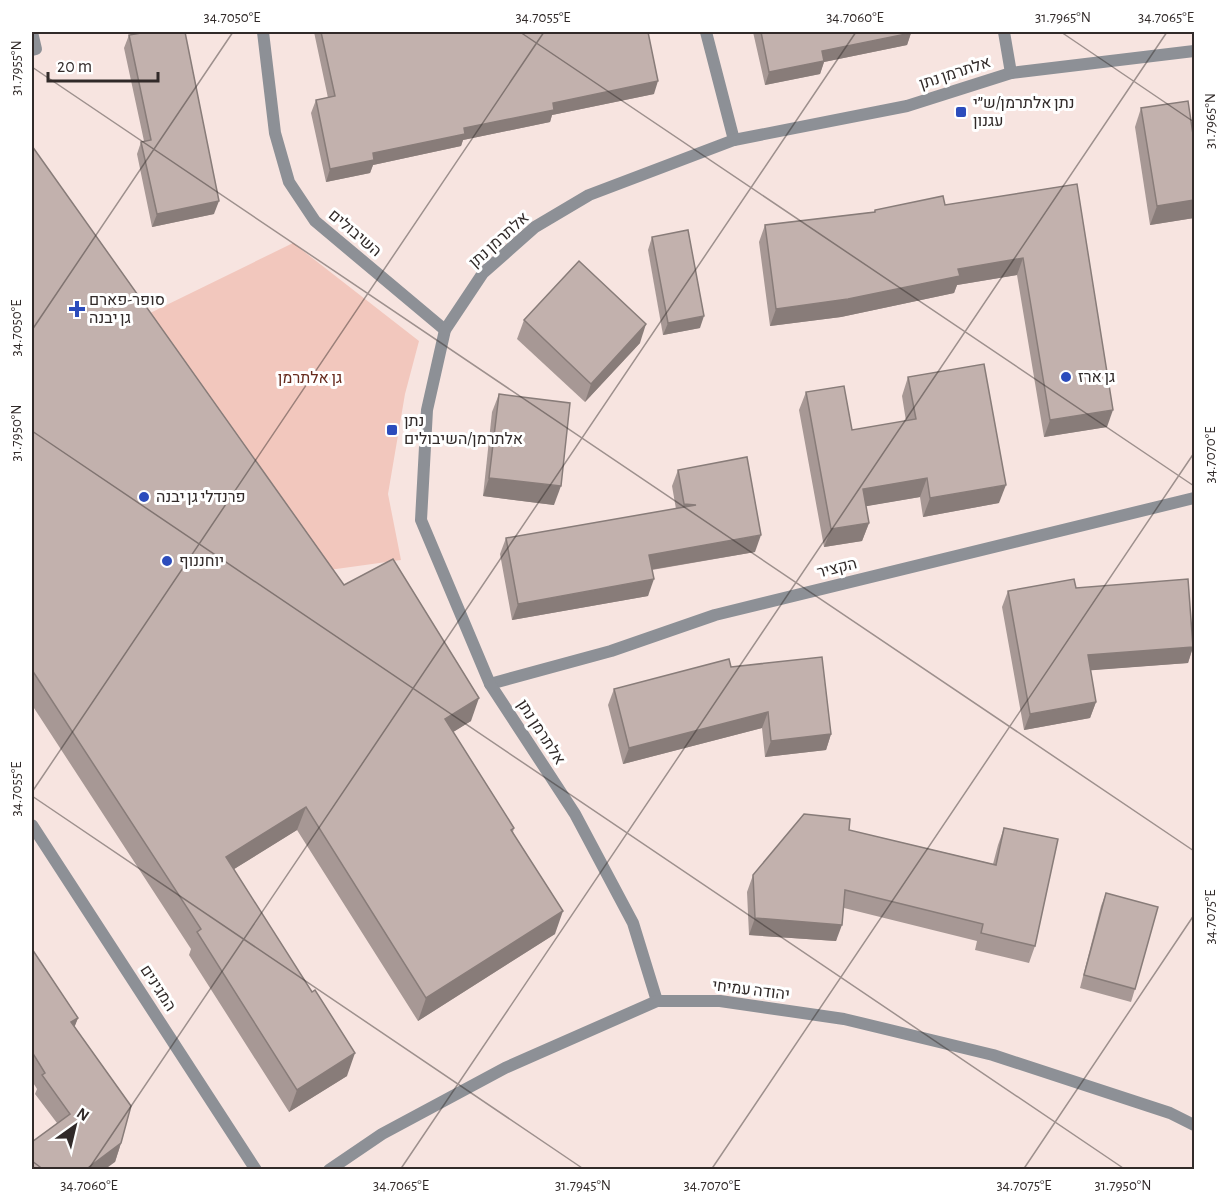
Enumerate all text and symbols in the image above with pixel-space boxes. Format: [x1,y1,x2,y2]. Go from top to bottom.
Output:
text: 34.7050°E [204,10,260,25]
text: 34.7055°E [515,10,571,25]
text: 34.7060°E [826,10,884,25]
text: 31.7965°N [1035,10,1091,25]
text: 34.7065°E [1138,10,1194,25]
text: 31.7955°N [9,40,24,96]
scale bar [48,45,158,83]
street label: אלתרמן נתן [917,54,993,92]
text: 20 m [57,58,92,76]
text: 31.7965°N [1203,93,1218,149]
place label: נתן אלתרמן/ש״י עגנון [973,95,1074,129]
marker: נתן אלתרמן/ש״י עגנון [954,105,968,119]
street label: השיבולים [326,207,384,259]
street label: אלתרמן נתן [466,209,532,271]
place label: סופר-פארם גן יבנה [89,292,165,326]
text: 34.7050°E [9,300,24,356]
marker: סופר-פארם גן יבנה [70,302,84,316]
place label: גן ארז [1078,369,1115,385]
park label: גן אלתרמן [278,370,342,386]
marker: גן ארז [1059,370,1073,384]
text: 31.7950°N [9,405,24,461]
place label: נתן אלתרמן/השיבולים [404,413,523,447]
marker: נתן אלתרמן/השיבולים [385,423,399,437]
text: 34.7070°E [1203,427,1218,483]
place label: פרנדלי גן יבנה [156,489,246,505]
marker: פרנדלי גן יבנה [137,490,151,504]
place label: יוחננוף [179,553,224,569]
marker: יוחננוף [160,554,174,568]
street label: הקציר [815,555,859,581]
street label: אלתרמן נתן [514,697,568,767]
text: 34.7055°E [9,761,24,817]
text: 34.7075°E [1203,889,1218,945]
street label: המגינים [137,962,179,1014]
street label: יהודה עמיחי [711,977,791,1003]
north arrow [45,1096,105,1156]
text: N [74,1105,92,1124]
text: 34.7060°E [60,1178,118,1193]
text: 34.7065°E [373,1178,429,1193]
text: 31.7945°N [555,1178,611,1193]
text: 34.7070°E [684,1178,740,1193]
text: 34.7075°E [996,1178,1052,1193]
text: 31.7950°N [1095,1178,1151,1193]

